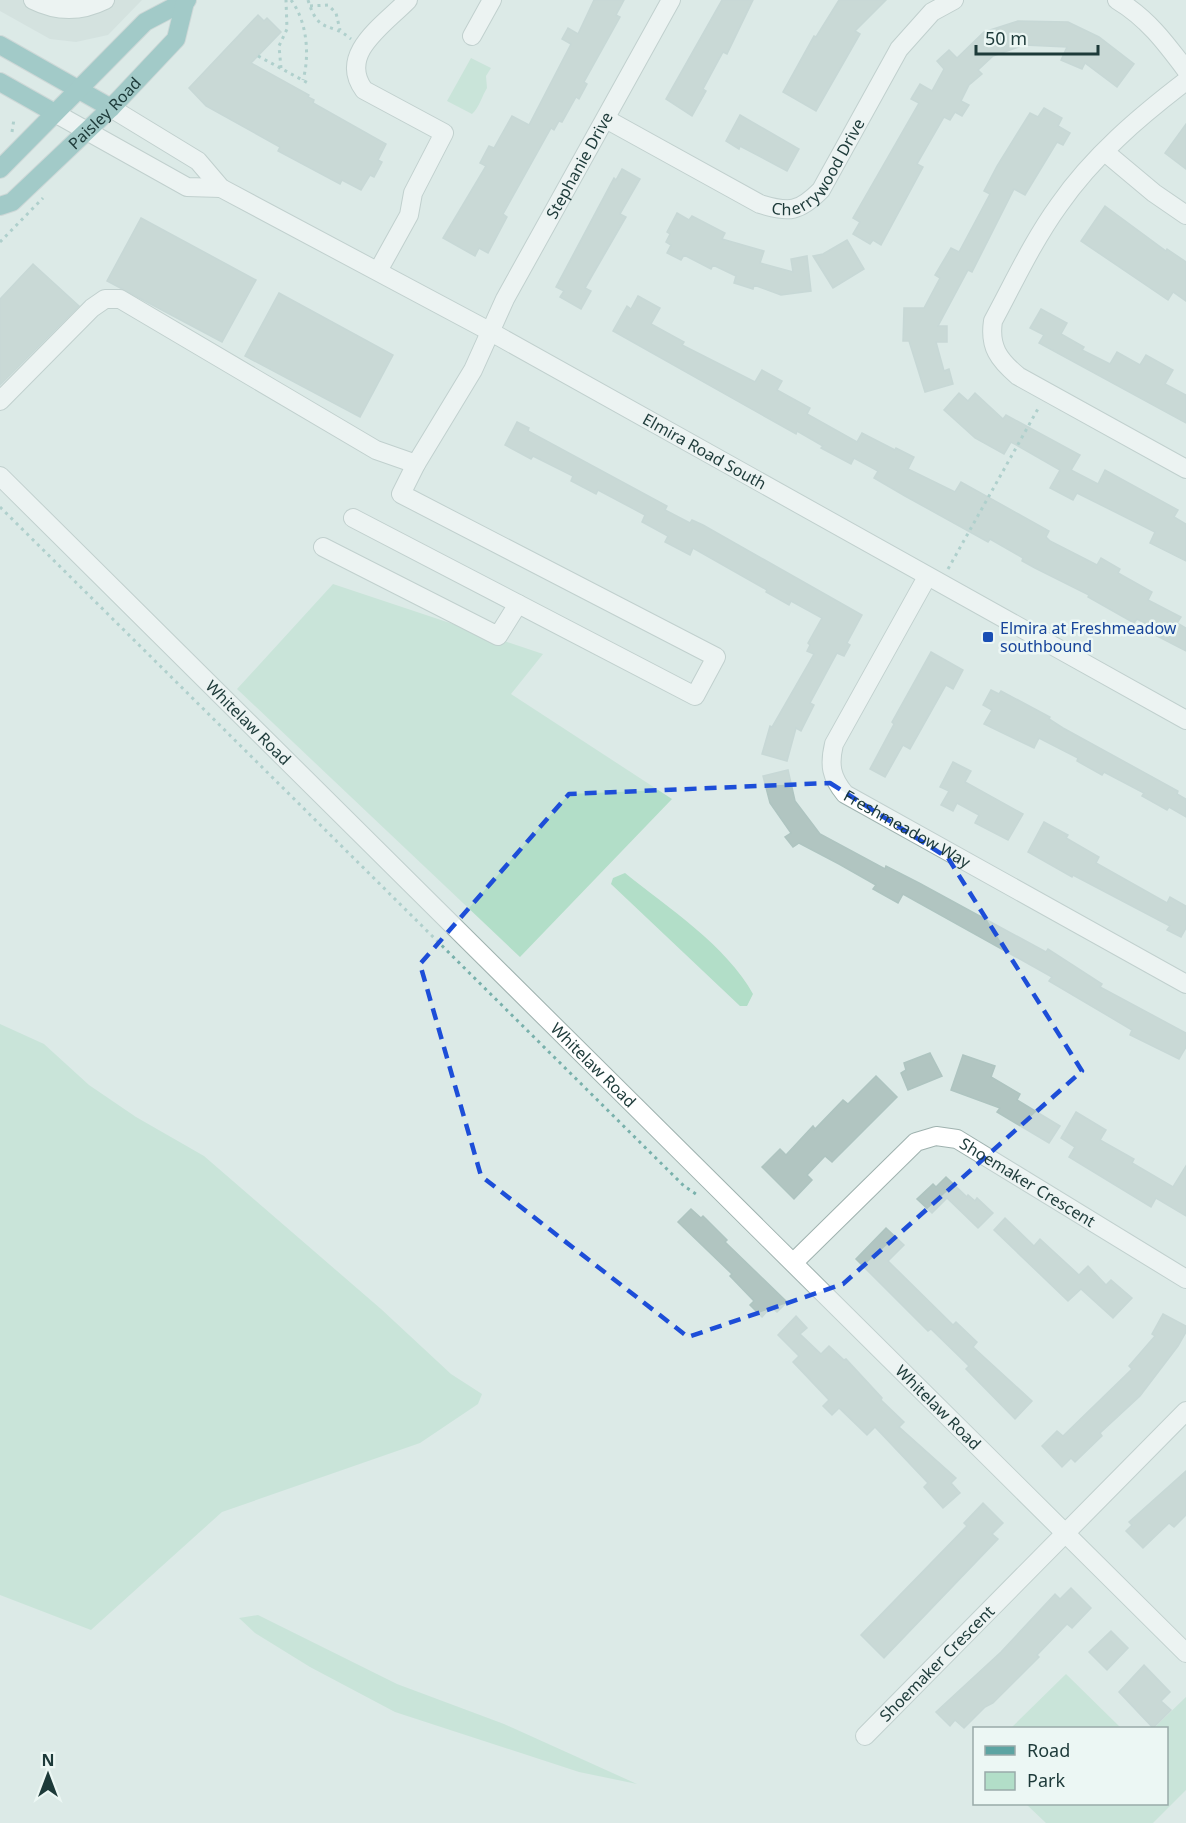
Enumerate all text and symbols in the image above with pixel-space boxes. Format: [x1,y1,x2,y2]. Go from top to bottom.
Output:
scale bar [976,18,1098,56]
text: 50 m [985,26,1027,50]
street label: Paisley Road [63,72,146,154]
street label: Stephanie Drive [541,108,618,223]
street label: Cherrywood Drive [770,114,870,220]
street label: Elmira Road South [639,408,770,495]
place label: Elmira at Freshmeadow southbound [1000,617,1177,657]
marker: Elmira at Freshmeadow southbound [981,630,995,644]
street label: Whitelaw Road [201,675,296,770]
street label: Freshmeadow Way [840,785,975,873]
street label: Whitelaw Road [546,1018,641,1112]
street label: Shoemaker Crescent [956,1132,1100,1232]
street label: Whitelaw Road [891,1360,986,1455]
street label: Shoemaker Crescent [874,1600,999,1726]
legend [973,1727,1168,1805]
text: Road [1027,1738,1070,1762]
north arrow [18,1745,78,1805]
text: N [41,1749,55,1771]
text: Park [1027,1768,1065,1792]

